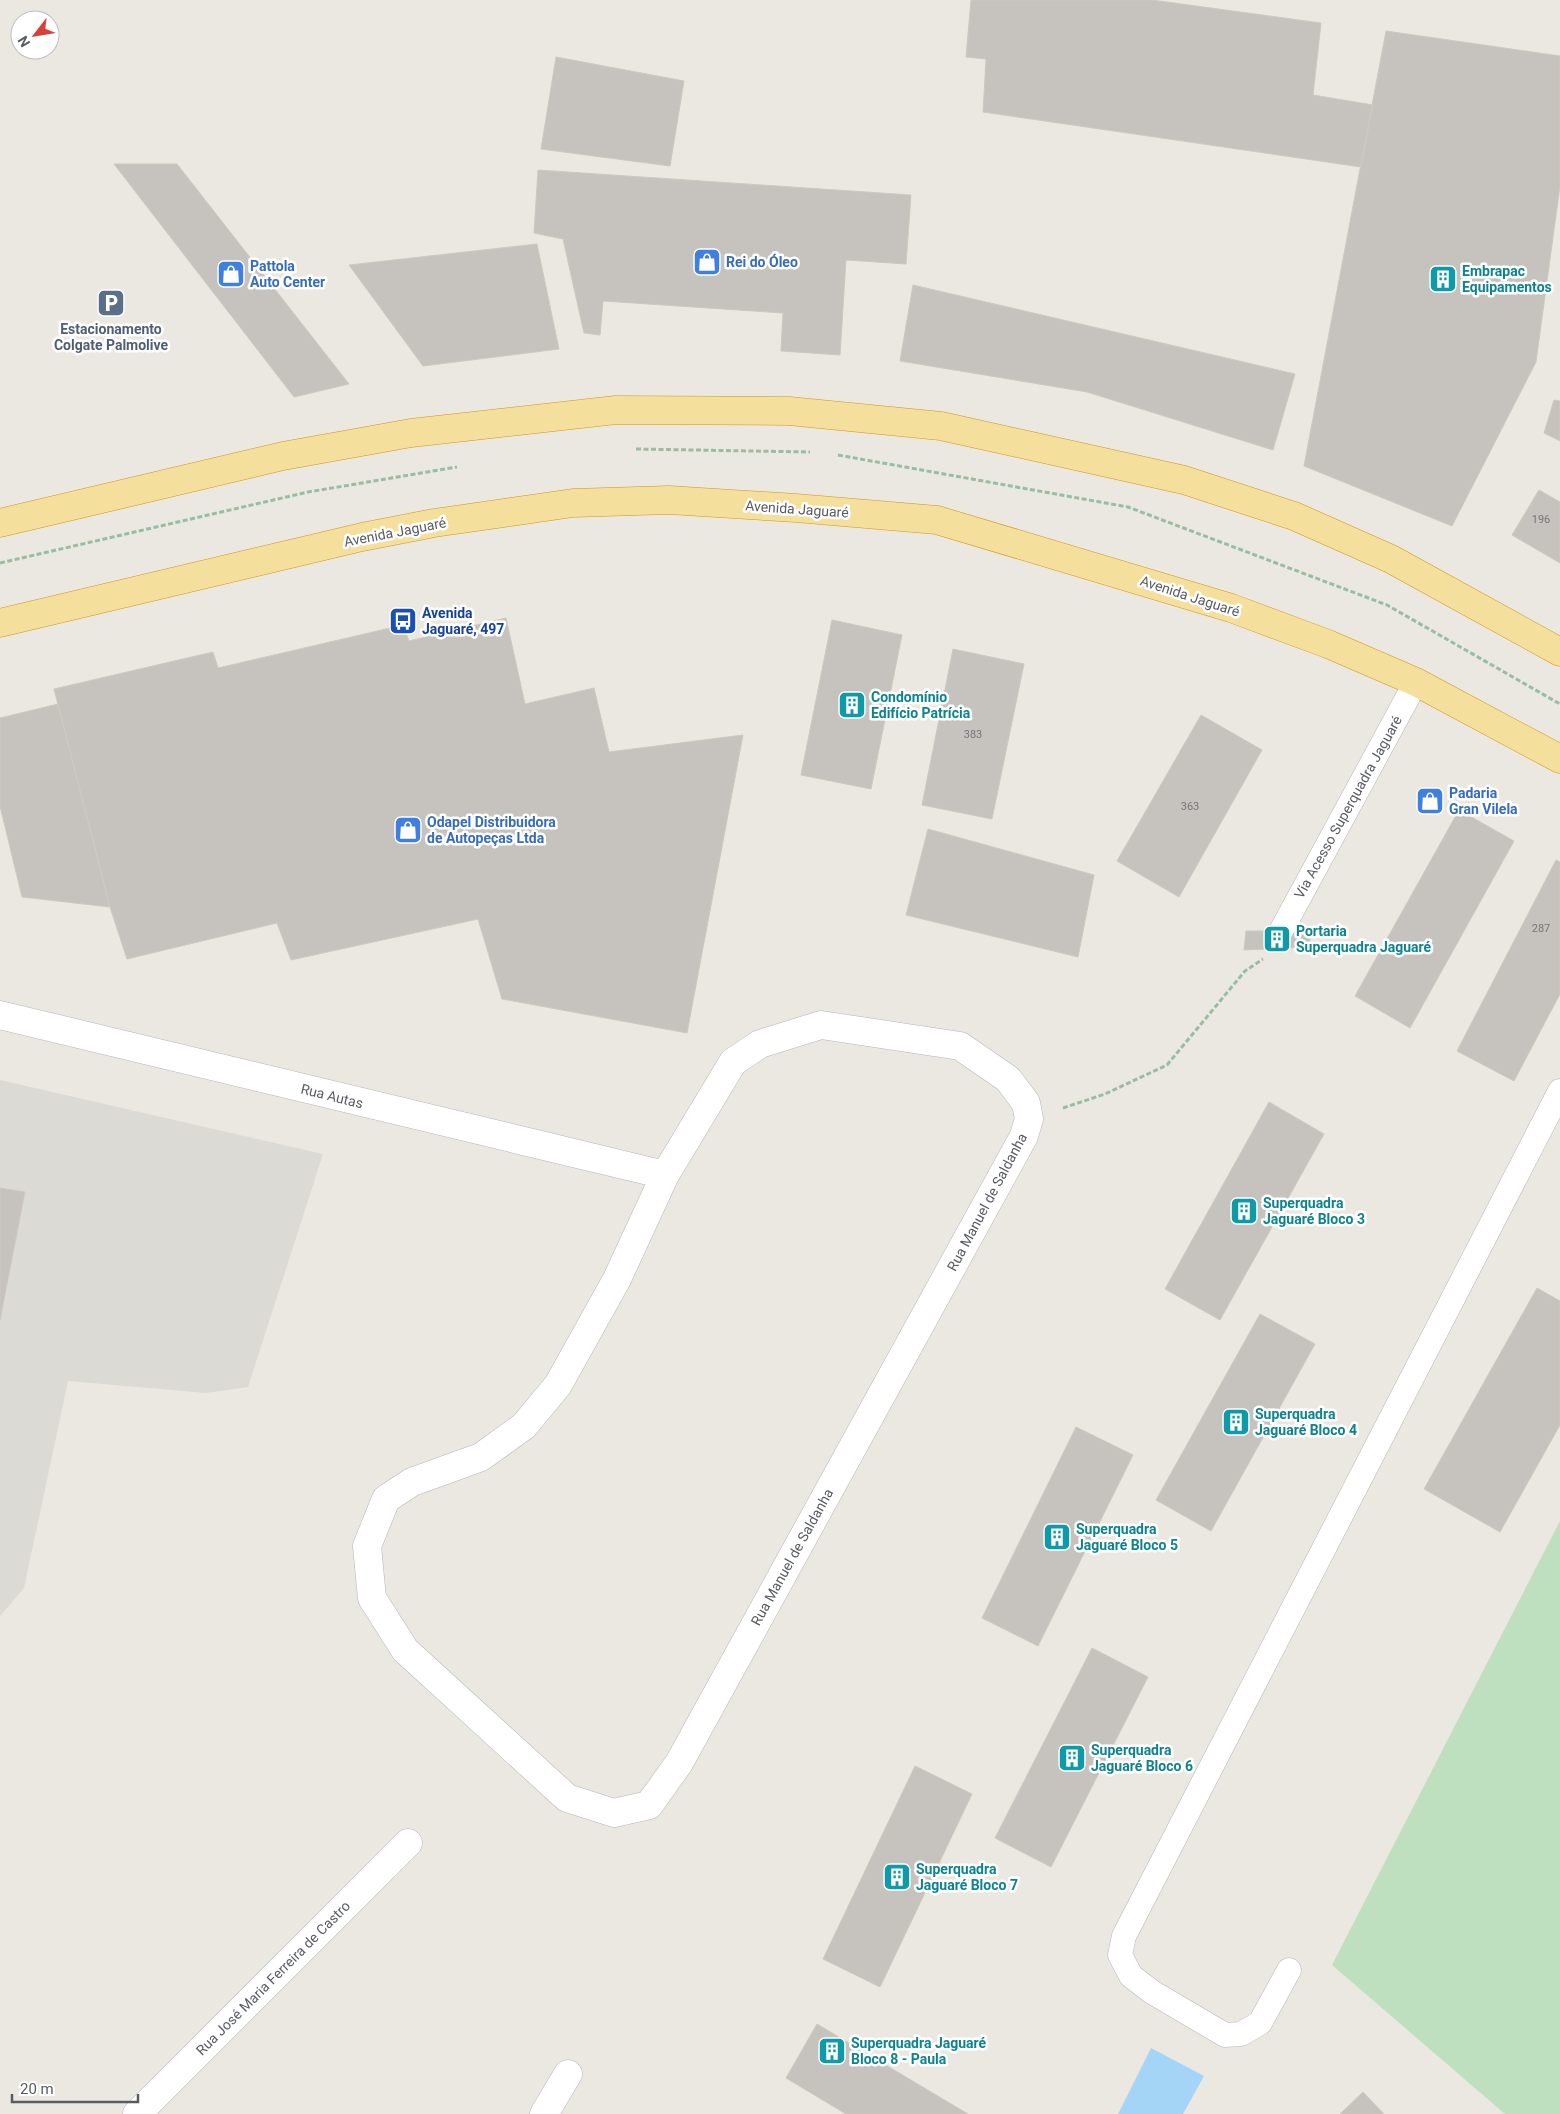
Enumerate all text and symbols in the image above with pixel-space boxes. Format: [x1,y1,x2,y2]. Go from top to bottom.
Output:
north arrow [10,10,60,60]
text: N [14,33,33,50]
shop icon: Rei do Óleo [692,247,722,277]
place label: Rei do Óleo [726,253,798,270]
place label: Pattola Auto Center [250,258,325,290]
shop icon: Pattola Auto Center [216,259,246,289]
place label: Embrapac Equipamentos [1462,263,1552,295]
building icon: Embrapac Equipamentos [1428,264,1458,294]
parking icon: Estacionamento Colgate Palmolive [96,288,126,318]
place label: Estacionamento Colgate Palmolive [54,321,169,353]
street label: Avenida Jaguaré [745,497,849,521]
house number: 196 [1532,513,1550,526]
street label: Avenida Jaguaré [343,514,447,550]
street label: Avenida Jaguaré [1138,572,1242,620]
place label: Avenida Jaguaré, 497 [422,605,504,637]
bus stop icon: Avenida Jaguaré, 497 [388,606,418,636]
place label: Condomínio Edifício Patrícia [871,689,971,721]
building icon: Condomínio Edifício Patrícia [837,690,867,720]
street label: Via Acesso Superquadra Jaguaré [1291,713,1405,901]
house number: 383 [964,728,982,741]
place label: Padaria Gran Vilela [1449,785,1518,817]
shop icon: Padaria Gran Vilela [1415,786,1445,816]
house number: 363 [1181,800,1199,813]
place label: Odapel Distribuidora de Autopeças Ltda [427,814,556,846]
shop icon: Odapel Distribuidora de Autopeças Ltda [393,815,423,845]
house number: 287 [1532,922,1550,935]
place label: Portaria Superquadra Jaguaré [1296,923,1432,955]
building icon: Portaria Superquadra Jaguaré [1262,924,1292,954]
street label: Rua Autas [299,1081,365,1111]
street label: Rua Manuel de Saldanha [944,1130,1030,1274]
place label: Superquadra Jaguaré Bloco 3 [1263,1195,1365,1227]
building icon: Superquadra Jaguaré Bloco 3 [1229,1196,1259,1226]
place label: Superquadra Jaguaré Bloco 4 [1255,1406,1357,1438]
building icon: Superquadra Jaguaré Bloco 4 [1221,1407,1251,1437]
street label: Rua Manuel de Saldanha [748,1486,836,1628]
place label: Superquadra Jaguaré Bloco 5 [1076,1521,1178,1553]
building icon: Superquadra Jaguaré Bloco 5 [1042,1522,1072,1552]
place label: Superquadra Jaguaré Bloco 6 [1091,1742,1193,1774]
building icon: Superquadra Jaguaré Bloco 6 [1057,1743,1087,1773]
place label: Superquadra Jaguaré Bloco 7 [916,1861,1018,1893]
building icon: Superquadra Jaguaré Bloco 7 [882,1862,912,1892]
street label: Rua José Maria Ferreira de Castro [193,1898,353,2058]
place label: Superquadra Jaguaré Bloco 8 - Paula [851,2035,987,2067]
building icon: Superquadra Jaguaré Bloco 8 - Paula [817,2036,847,2066]
scale bar [12,2072,139,2104]
text: 20 m [20,2080,54,2098]

